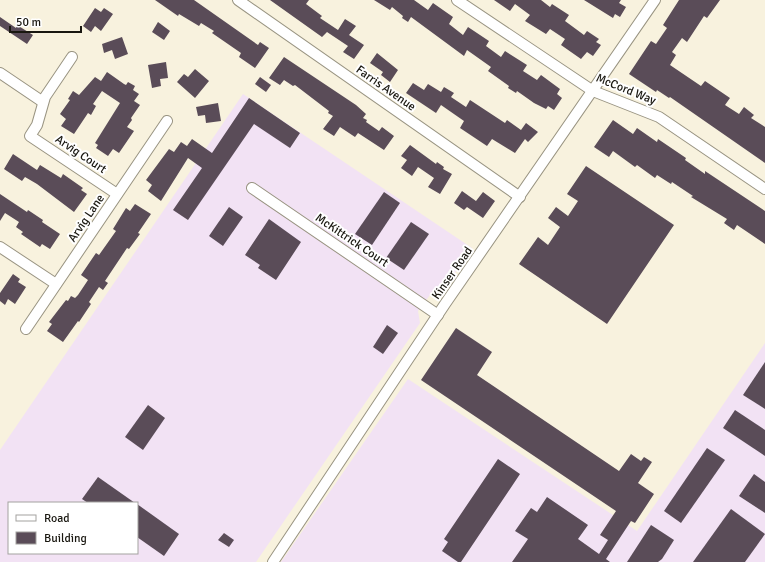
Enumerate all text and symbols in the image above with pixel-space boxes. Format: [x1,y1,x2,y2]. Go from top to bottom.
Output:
scale bar [10,8,81,34]
text: 50 m [16,15,41,30]
street label: Farris Avenue [353,62,419,115]
street label: McCord Way [594,71,658,108]
street label: Arvig Court [52,132,109,177]
street label: Arvig Lane [65,192,108,245]
street label: McKittrick Court [312,210,391,270]
street label: Kinser Road [429,244,476,303]
legend [8,502,138,554]
text: Road [44,511,70,526]
text: Building [44,531,87,546]

